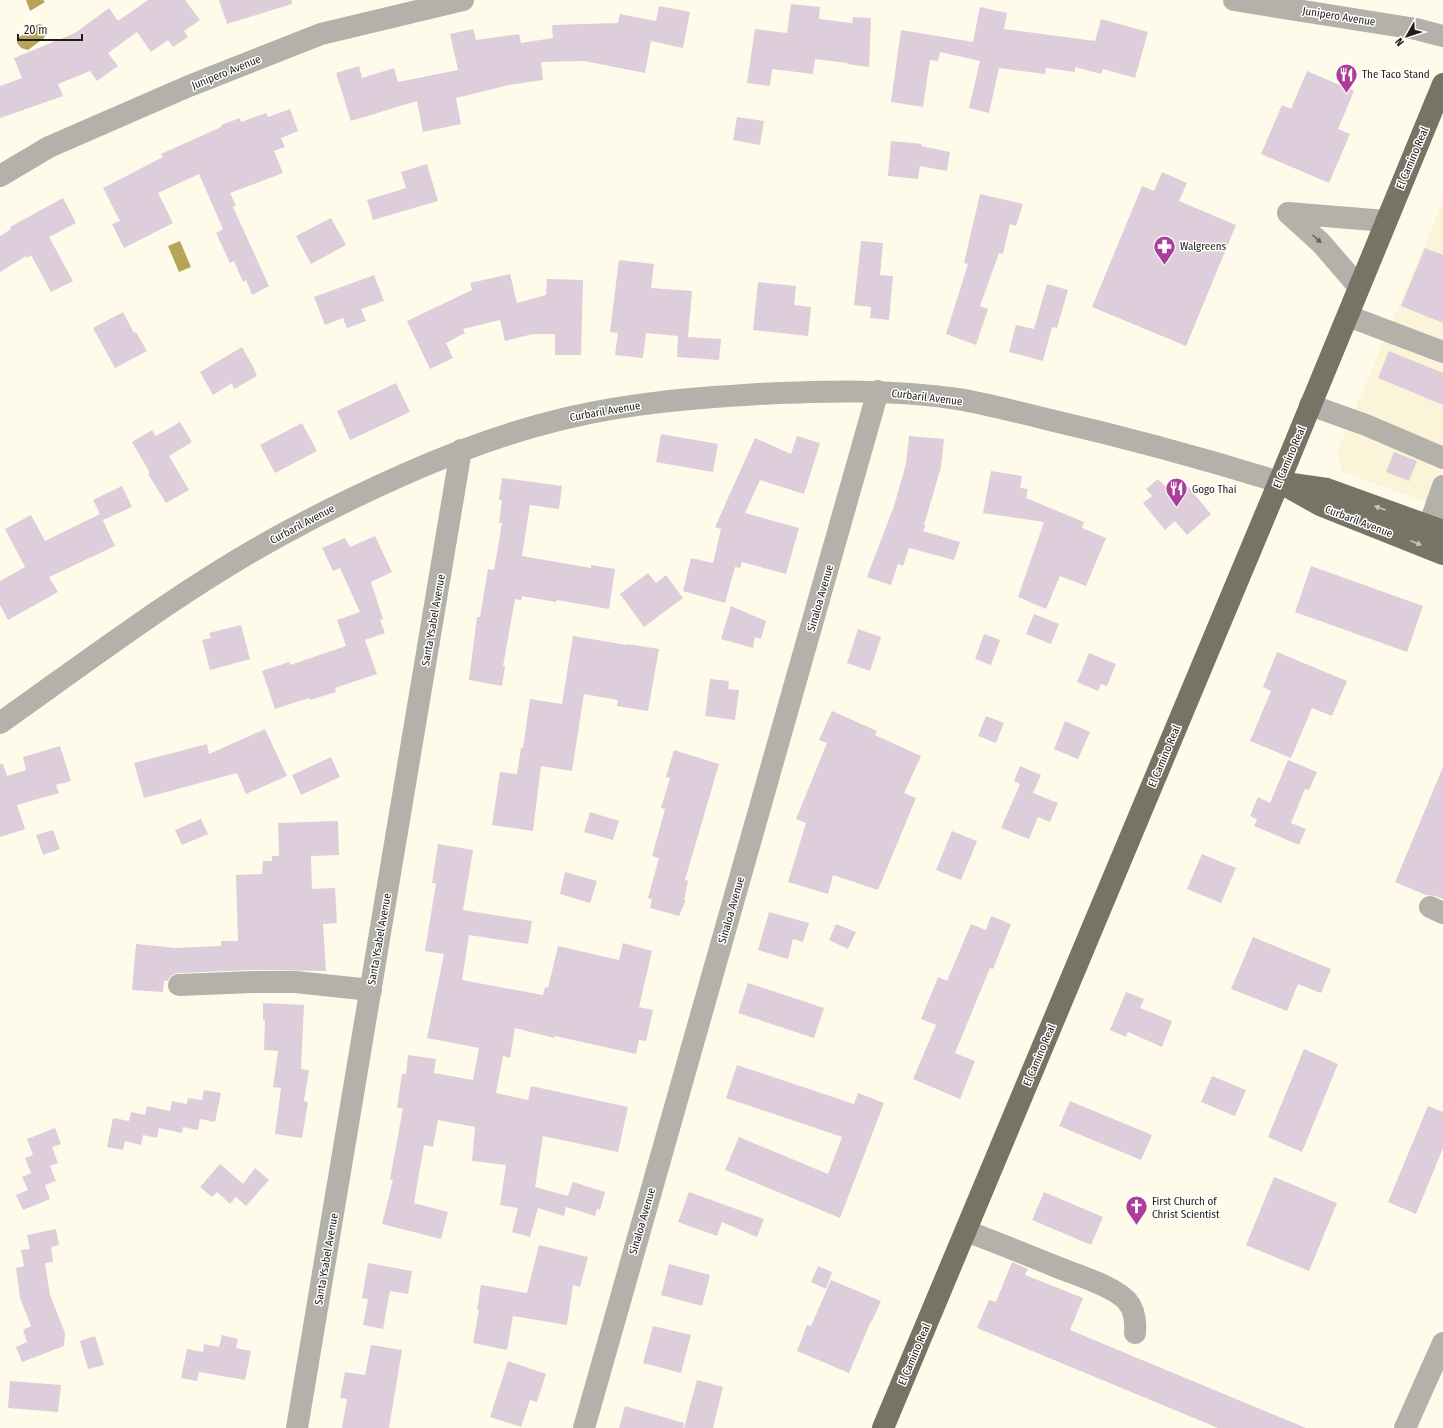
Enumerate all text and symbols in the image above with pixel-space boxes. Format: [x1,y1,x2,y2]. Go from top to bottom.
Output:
street label: Junipero Avenue [1302,4,1376,29]
scale bar [18,16,82,42]
north arrow [1387,16,1427,56]
text: 20 m [24,23,48,37]
text: N [1392,35,1407,49]
street label: Junipero Avenue [190,53,263,92]
restaurant icon: The Taco Stand [1333,61,1359,94]
place label: The Taco Stand [1362,68,1430,81]
street label: El Camino Real [1394,125,1431,191]
pharmacy icon: Walgreens [1151,233,1177,266]
one-way arrow [1312,234,1321,243]
place label: Walgreens [1180,240,1226,253]
street label: Curbaril Avenue [891,387,963,408]
street label: Curbaril Avenue [569,399,641,424]
street label: El Camino Real [1271,424,1308,490]
restaurant icon: Gogo Thai [1164,476,1190,509]
place label: Gogo Thai [1192,483,1237,496]
street label: Curbaril Avenue [268,502,337,547]
street label: Curbaril Avenue [1323,503,1394,540]
one-way arrow [1374,505,1386,511]
one-way arrow [1411,541,1423,547]
street label: Sinaloa Avenue [805,563,836,633]
street label: Santa Ysabel Avenue [419,573,448,667]
street label: El Camino Real [1146,723,1183,789]
street label: Sinaloa Avenue [716,875,747,945]
street label: Santa Ysabel Avenue [365,892,394,986]
street label: El Camino Real [1021,1022,1058,1088]
street label: Sinaloa Avenue [627,1186,658,1256]
church icon: First Church of Christ Scientist [1123,1194,1149,1227]
place label: First Church of Christ Scientist [1152,1195,1220,1221]
street label: Santa Ysabel Avenue [312,1212,341,1306]
street label: El Camino Real [896,1321,933,1387]

